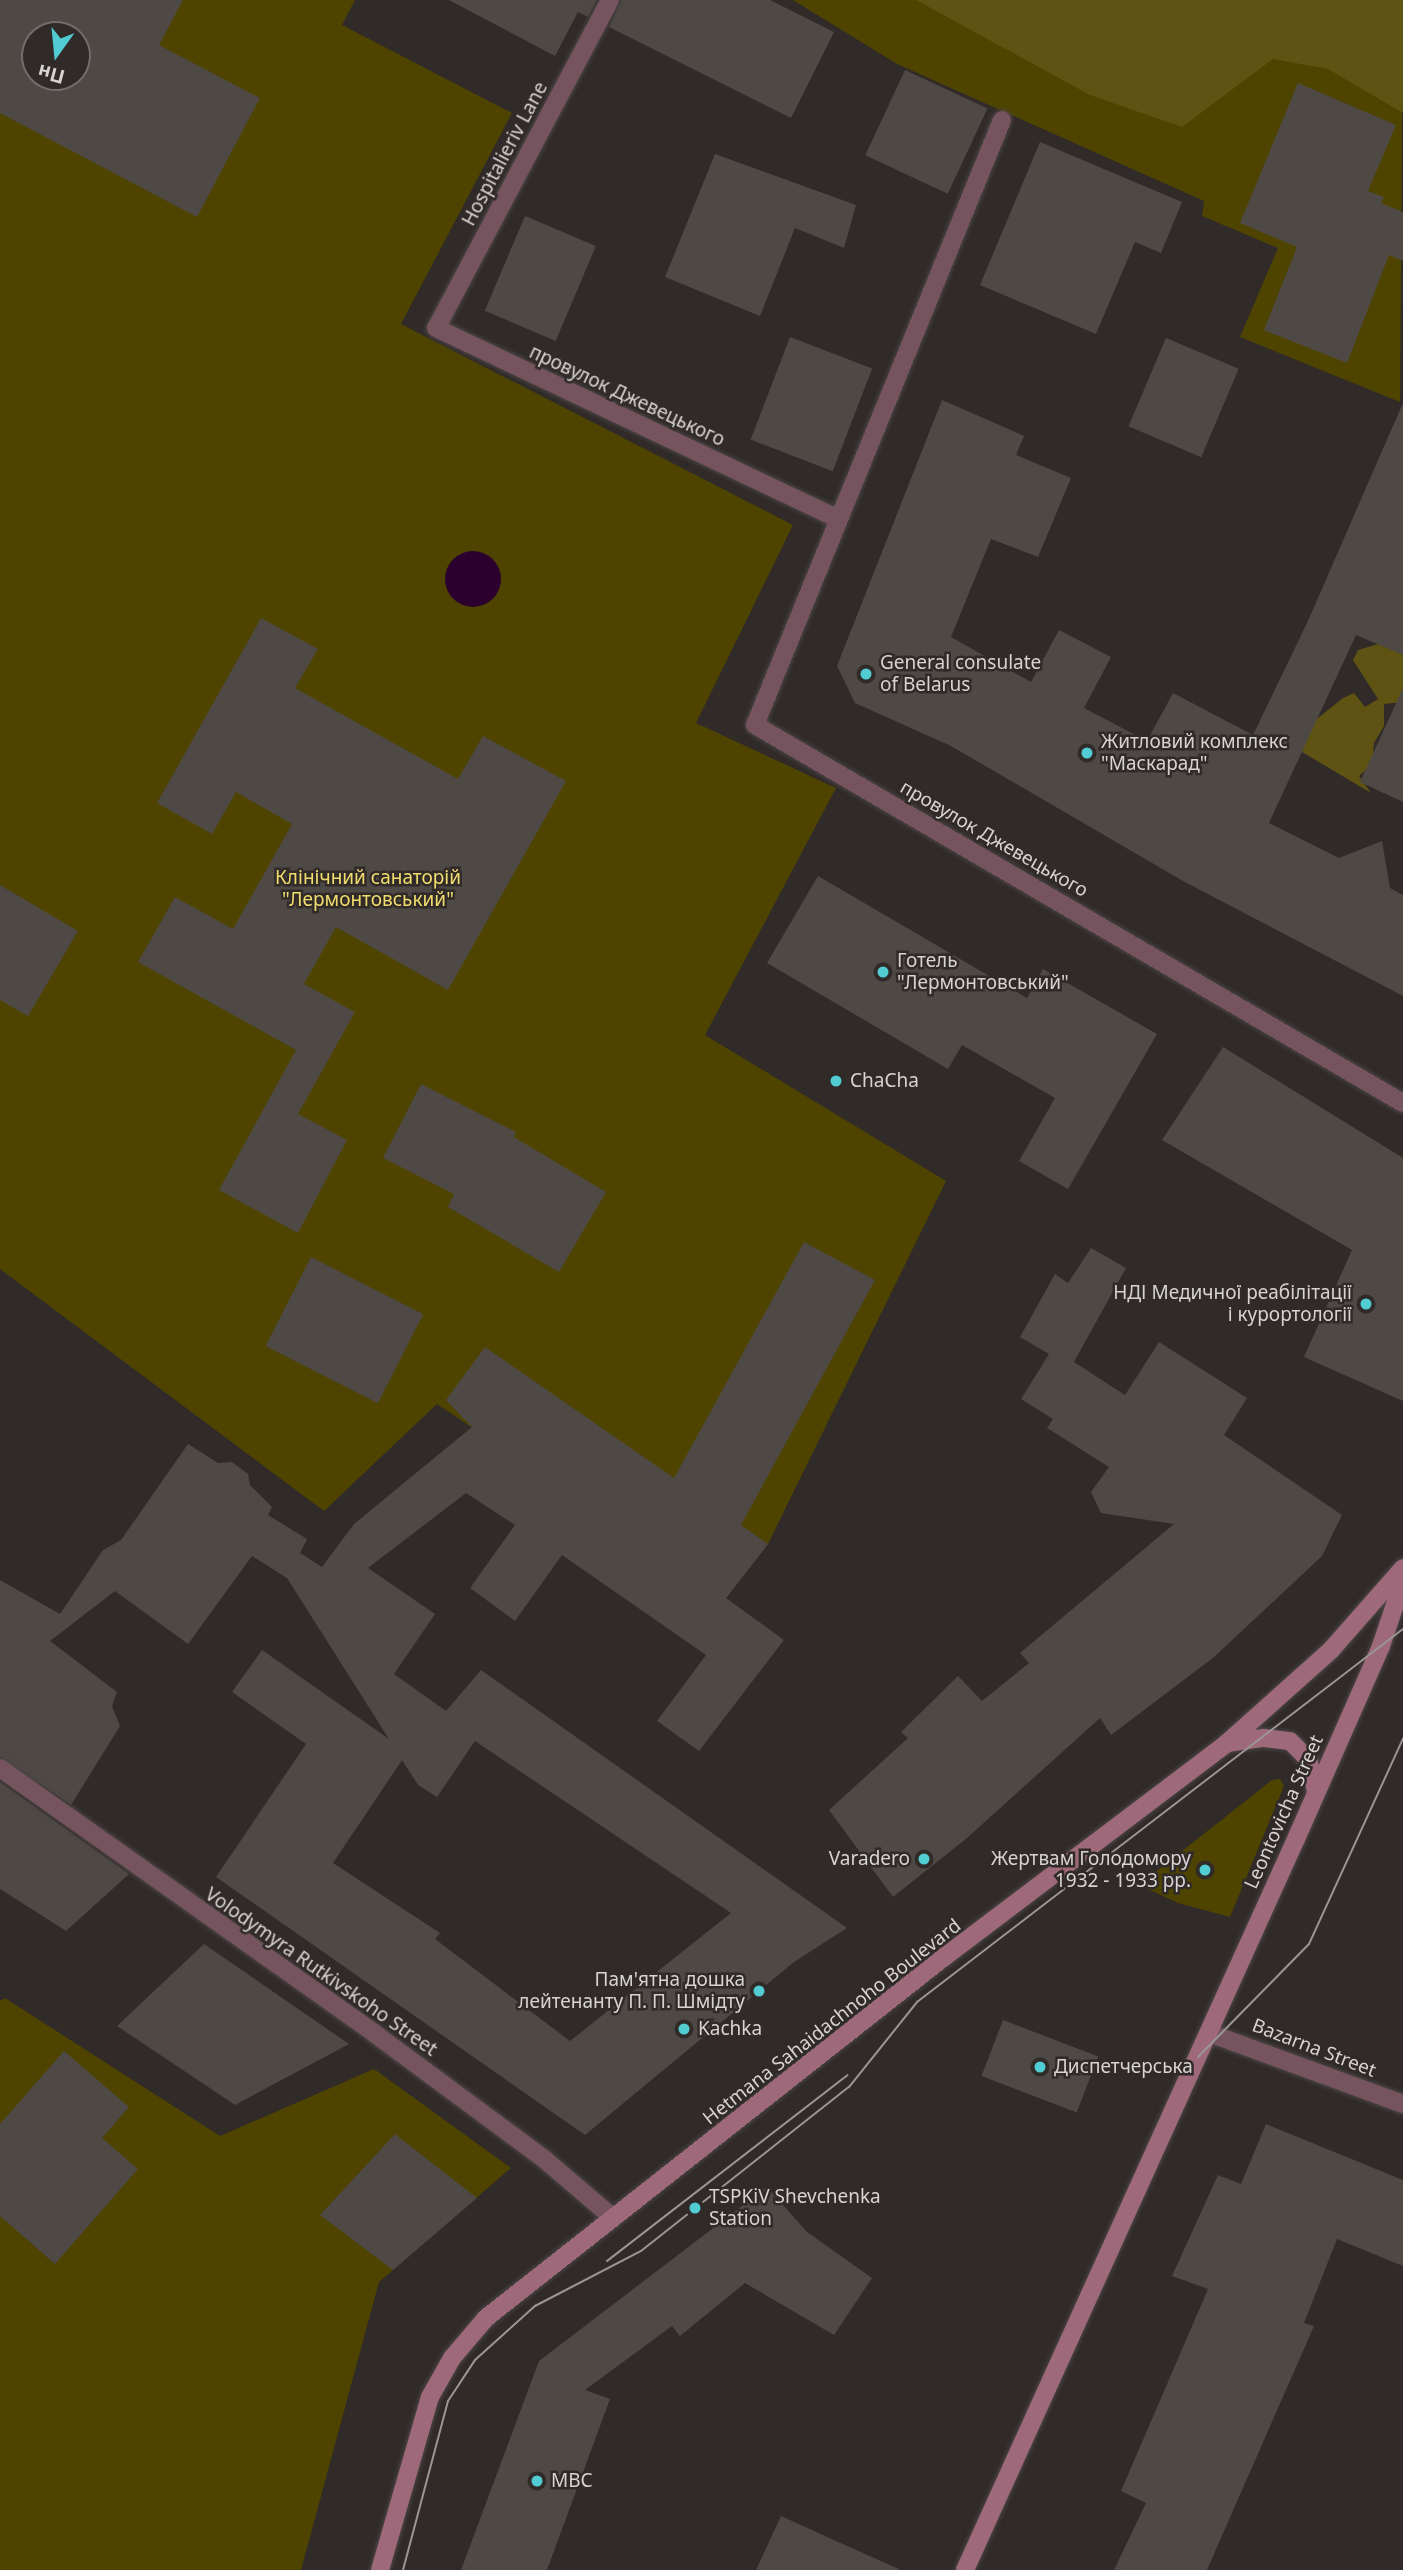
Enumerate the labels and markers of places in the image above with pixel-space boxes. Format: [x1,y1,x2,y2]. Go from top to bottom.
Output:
place label: General consulate of Belarus [880,652,1041,696]
marker: General consulate of Belarus [858,666,874,682]
place label: Житловий комплекс "Маскарад" [1101,731,1288,775]
marker: Житловий комплекс "Маскарад" [1079,745,1095,761]
place label: Готель "Лермонтовський" [897,950,1069,994]
marker: Готель "Лермонтовський" [875,964,891,980]
place label: ChaCha [850,1070,919,1092]
marker: ChaCha [828,1073,844,1089]
place label: НДІ Медичної реабілітації і курортології [1113,1282,1352,1326]
marker: НДІ Медичної реабілітації і курортології [1358,1296,1374,1312]
place label: Varadero [829,1848,910,1870]
place label: Жертвам Голодомору 1932 - 1933 рр. [991,1848,1191,1892]
marker: Varadero [916,1851,932,1867]
marker: Жертвам Голодомору 1932 - 1933 рр. [1197,1862,1213,1878]
place label: Пам'ятна дошка лейтенанту П. П. Шмідту [518,1969,745,2013]
marker: Пам'ятна дошка лейтенанту П. П. Шмідту [751,1983,767,1999]
place label: Kachka [698,2018,762,2040]
marker: Kachka [676,2021,692,2037]
place label: Диспетчерська [1054,2056,1193,2078]
marker: Диспетчерська [1032,2059,1048,2075]
place label: TSPKiV Shevchenka Station [709,2186,881,2230]
marker: TSPKiV Shevchenka Station [687,2200,703,2216]
place label: МВС [551,2470,593,2492]
marker: МВС [529,2473,545,2489]

